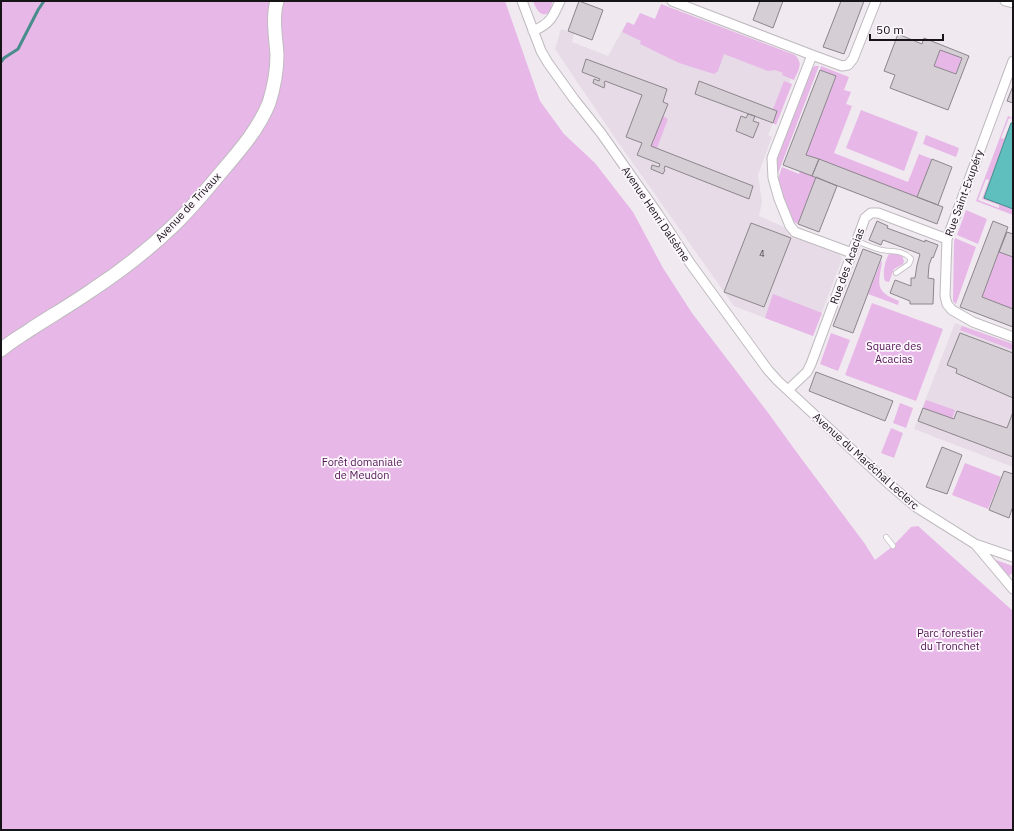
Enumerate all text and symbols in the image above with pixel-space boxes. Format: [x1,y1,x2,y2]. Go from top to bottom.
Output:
scale bar [870,16,943,42]
text: 50 m [876,22,904,37]
street label: Rue Saint-Exupéry [942,147,986,238]
street label: Avenue Henri Dalsème [619,164,693,264]
street label: Avenue de Trivaux [152,169,224,245]
street label: Rue des Acacias [827,226,867,306]
house number: 4 [759,248,765,259]
park label: Square des Acacias [866,339,922,366]
street label: Avenue du Maréchal Leclerc [810,410,922,513]
park label: Forêt domaniale de Meudon [322,455,402,482]
park label: Parc forestier du Tronchet [917,626,983,653]

